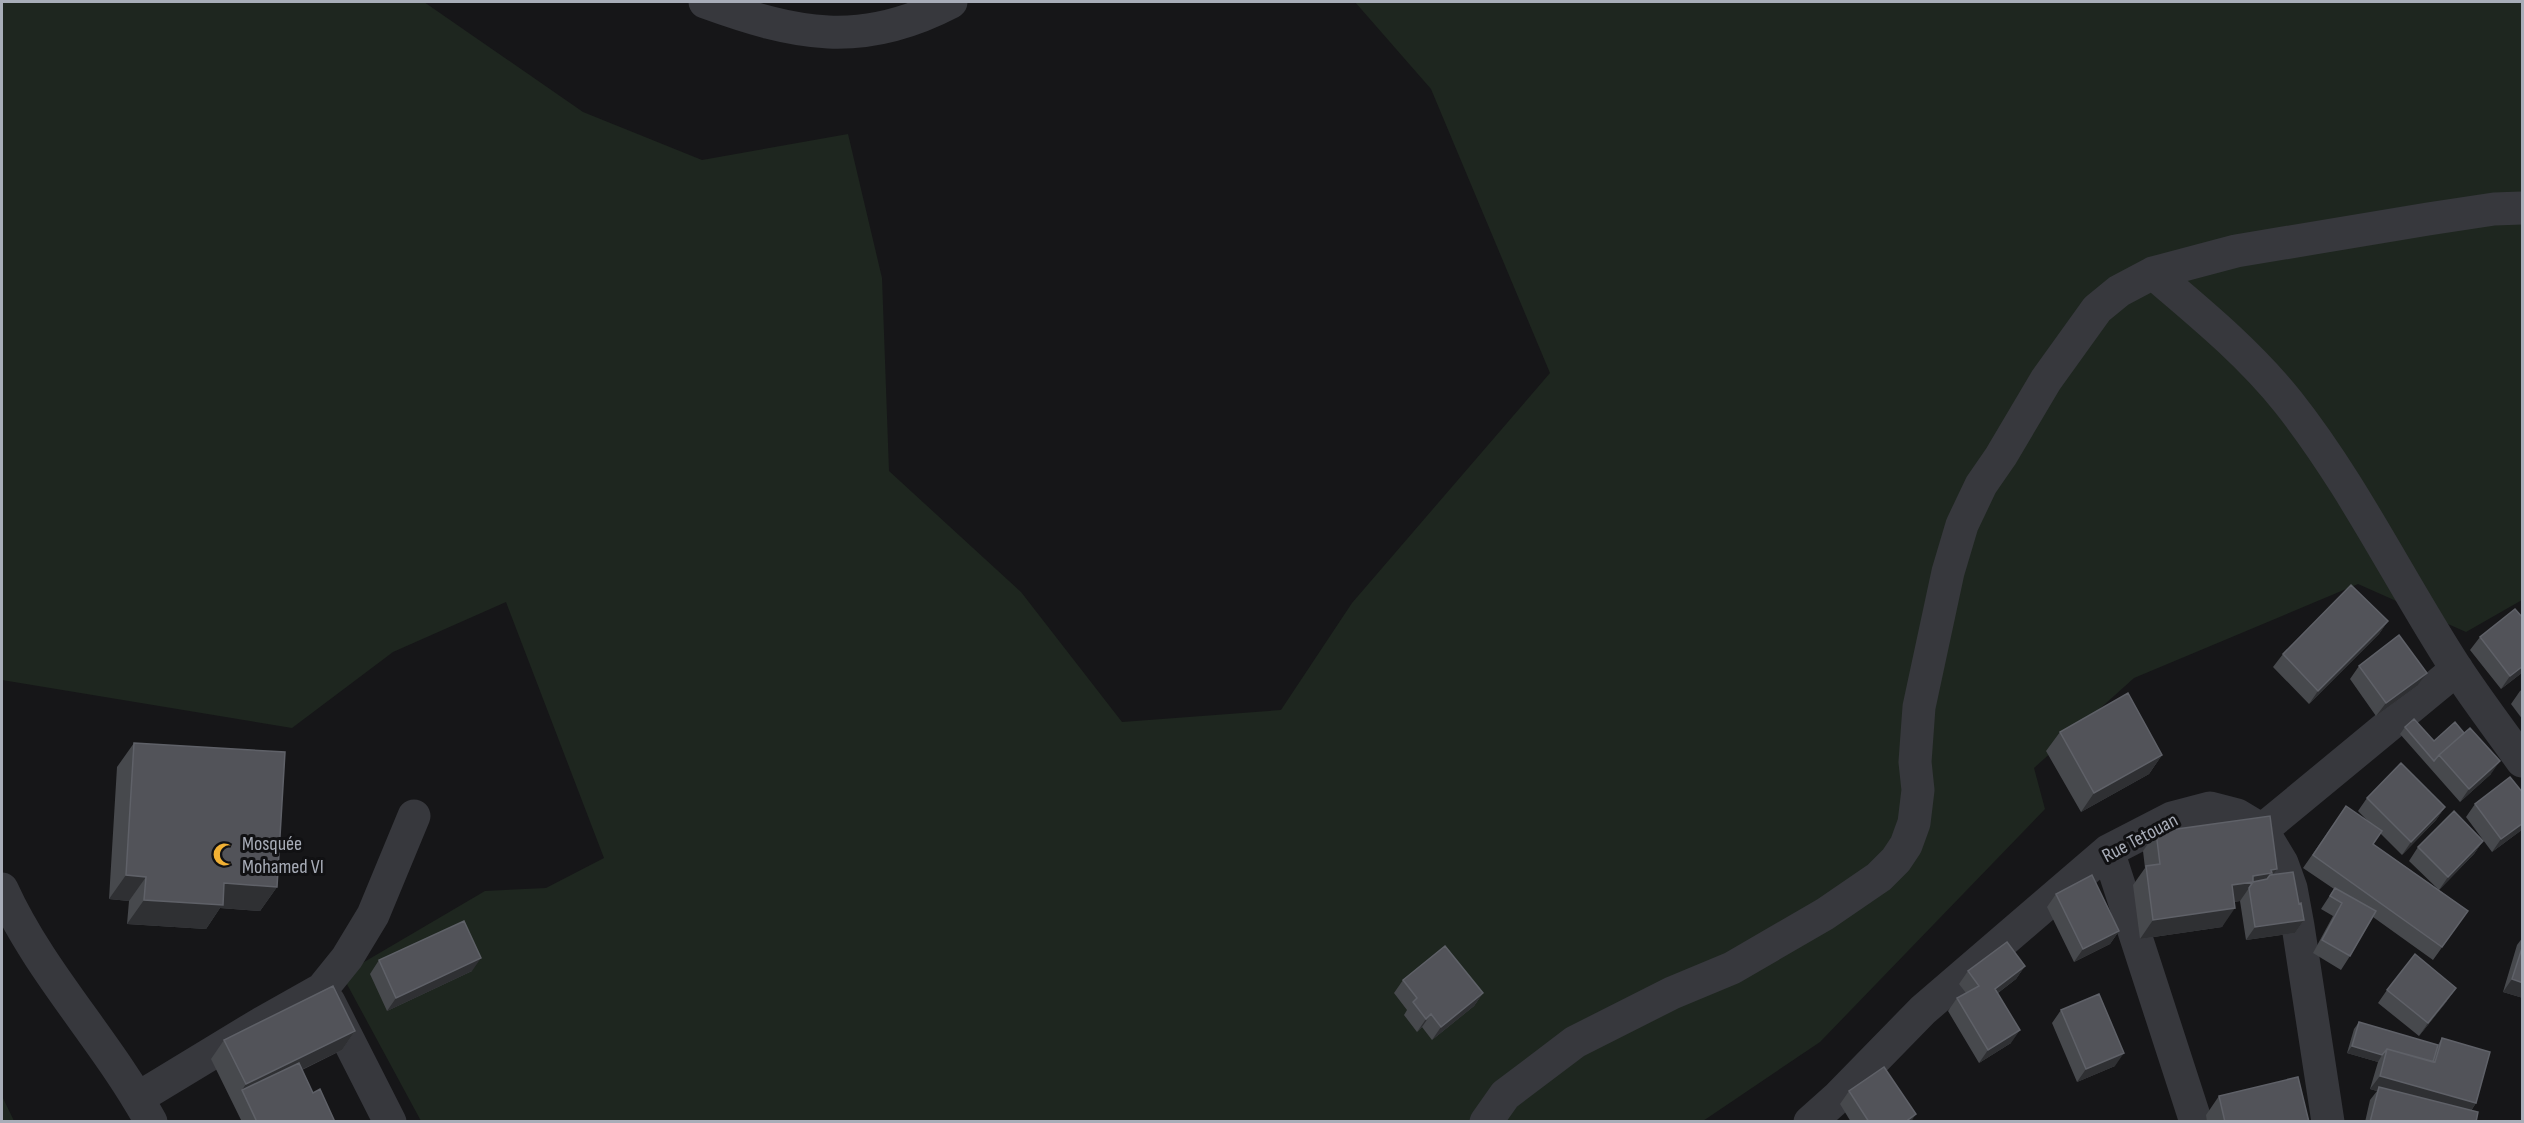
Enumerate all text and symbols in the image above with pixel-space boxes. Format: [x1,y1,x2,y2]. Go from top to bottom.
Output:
street label: Rue Tetouan [2098,808,2182,868]
place label: Mosquée Mohamed VI [242,832,324,879]
mosque icon: Mosquée Mohamed VI [211,842,237,868]

